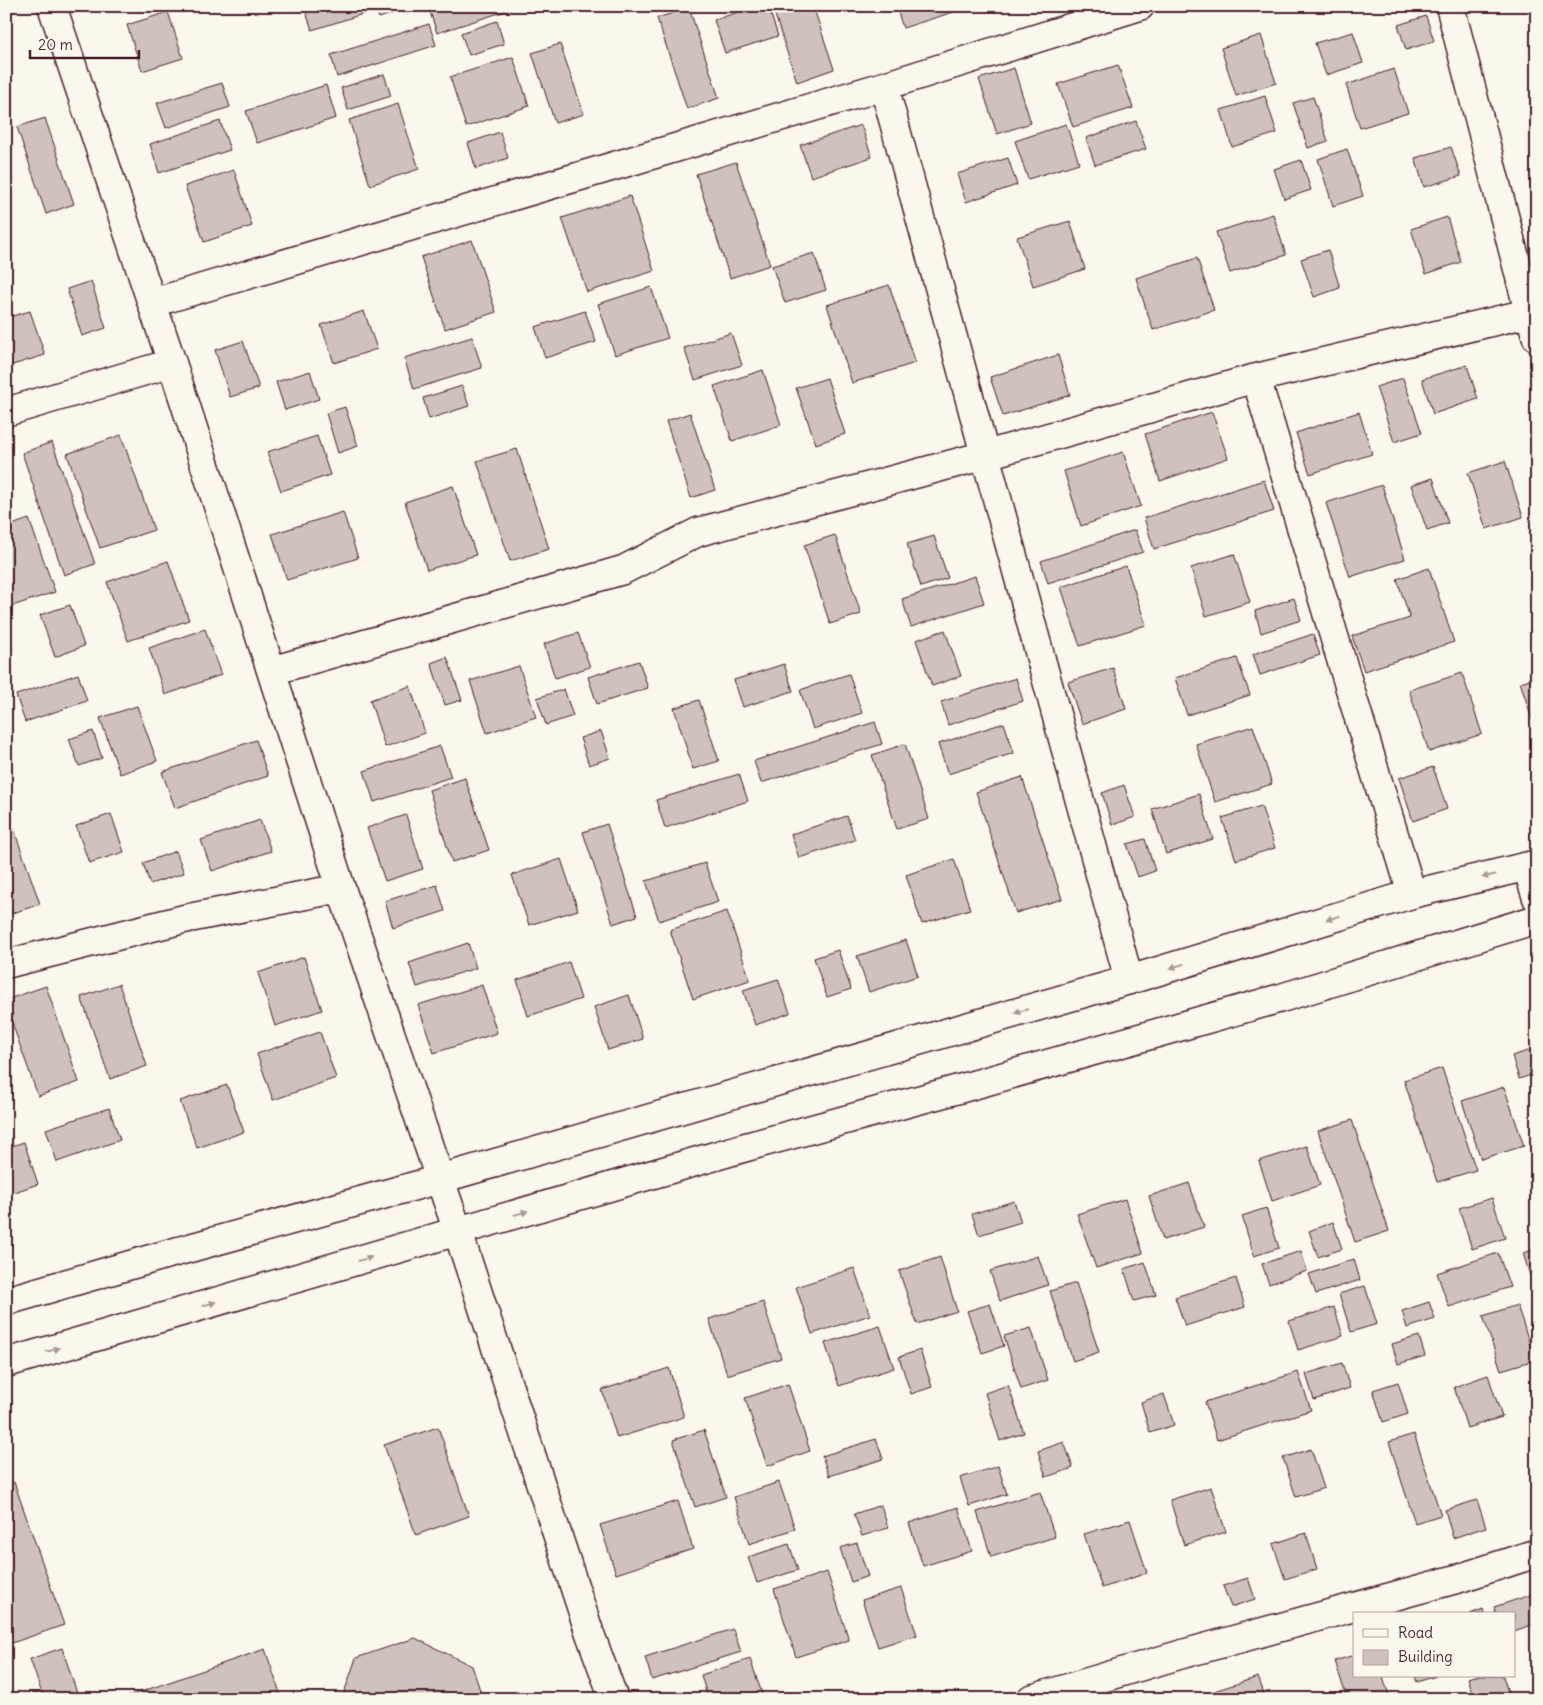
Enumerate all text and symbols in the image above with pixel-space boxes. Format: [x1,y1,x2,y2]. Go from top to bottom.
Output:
scale bar [30,28,139,60]
text: 20 m [38,35,73,54]
one-way arrow [1482,872,1497,880]
one-way arrow [1325,915,1340,923]
one-way arrow [1170,962,1185,970]
one-way arrow [1014,1008,1029,1016]
one-way arrow [514,1209,529,1217]
one-way arrow [358,1255,373,1263]
one-way arrow [202,1300,217,1308]
one-way arrow [46,1345,61,1353]
legend [1353,1612,1516,1678]
text: Road [1398,1623,1433,1642]
text: Building [1398,1647,1453,1666]

